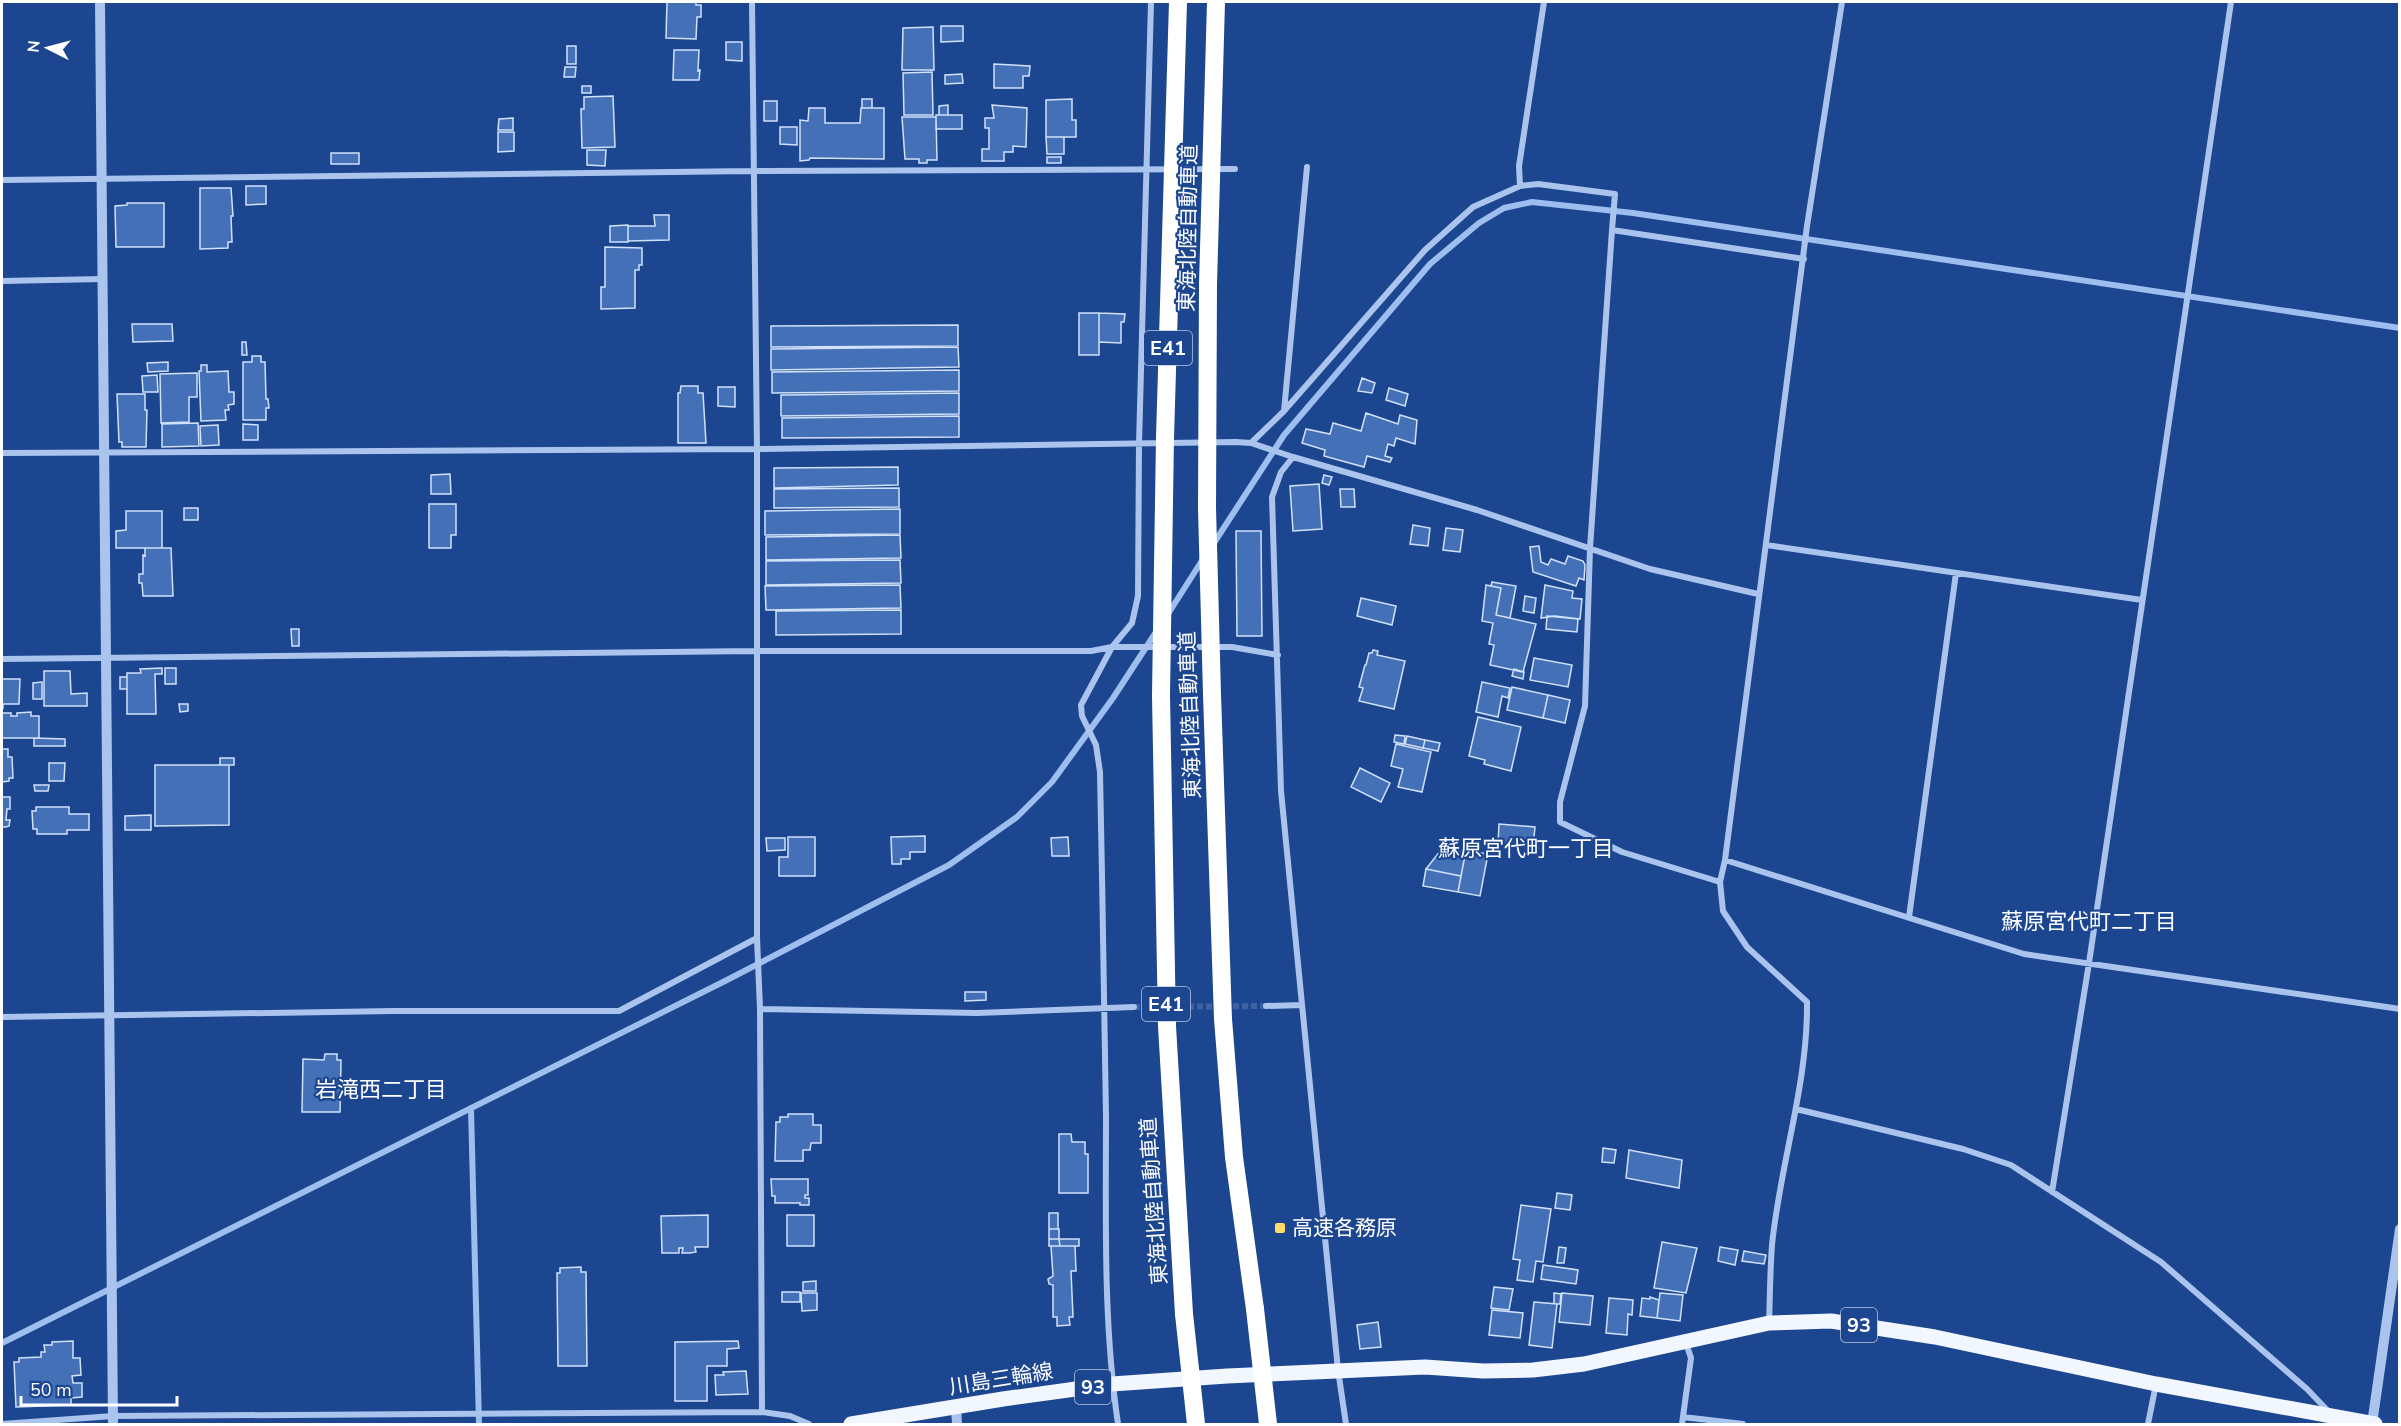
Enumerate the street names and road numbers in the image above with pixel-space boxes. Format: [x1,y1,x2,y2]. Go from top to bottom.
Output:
street label: 東海北陸自動車道 [1173,144,1203,312]
road number: E41 [1144,331,1192,365]
street label: 東海北陸自動車道 [1173,631,1207,799]
road number: E41 [1142,987,1190,1021]
street label: 東海北陸自動車道 [1134,1116,1174,1286]
road number: 93 [1841,1308,1877,1342]
street label: 川島三輪線 [947,1357,1055,1401]
road number: 93 [1075,1370,1111,1404]

